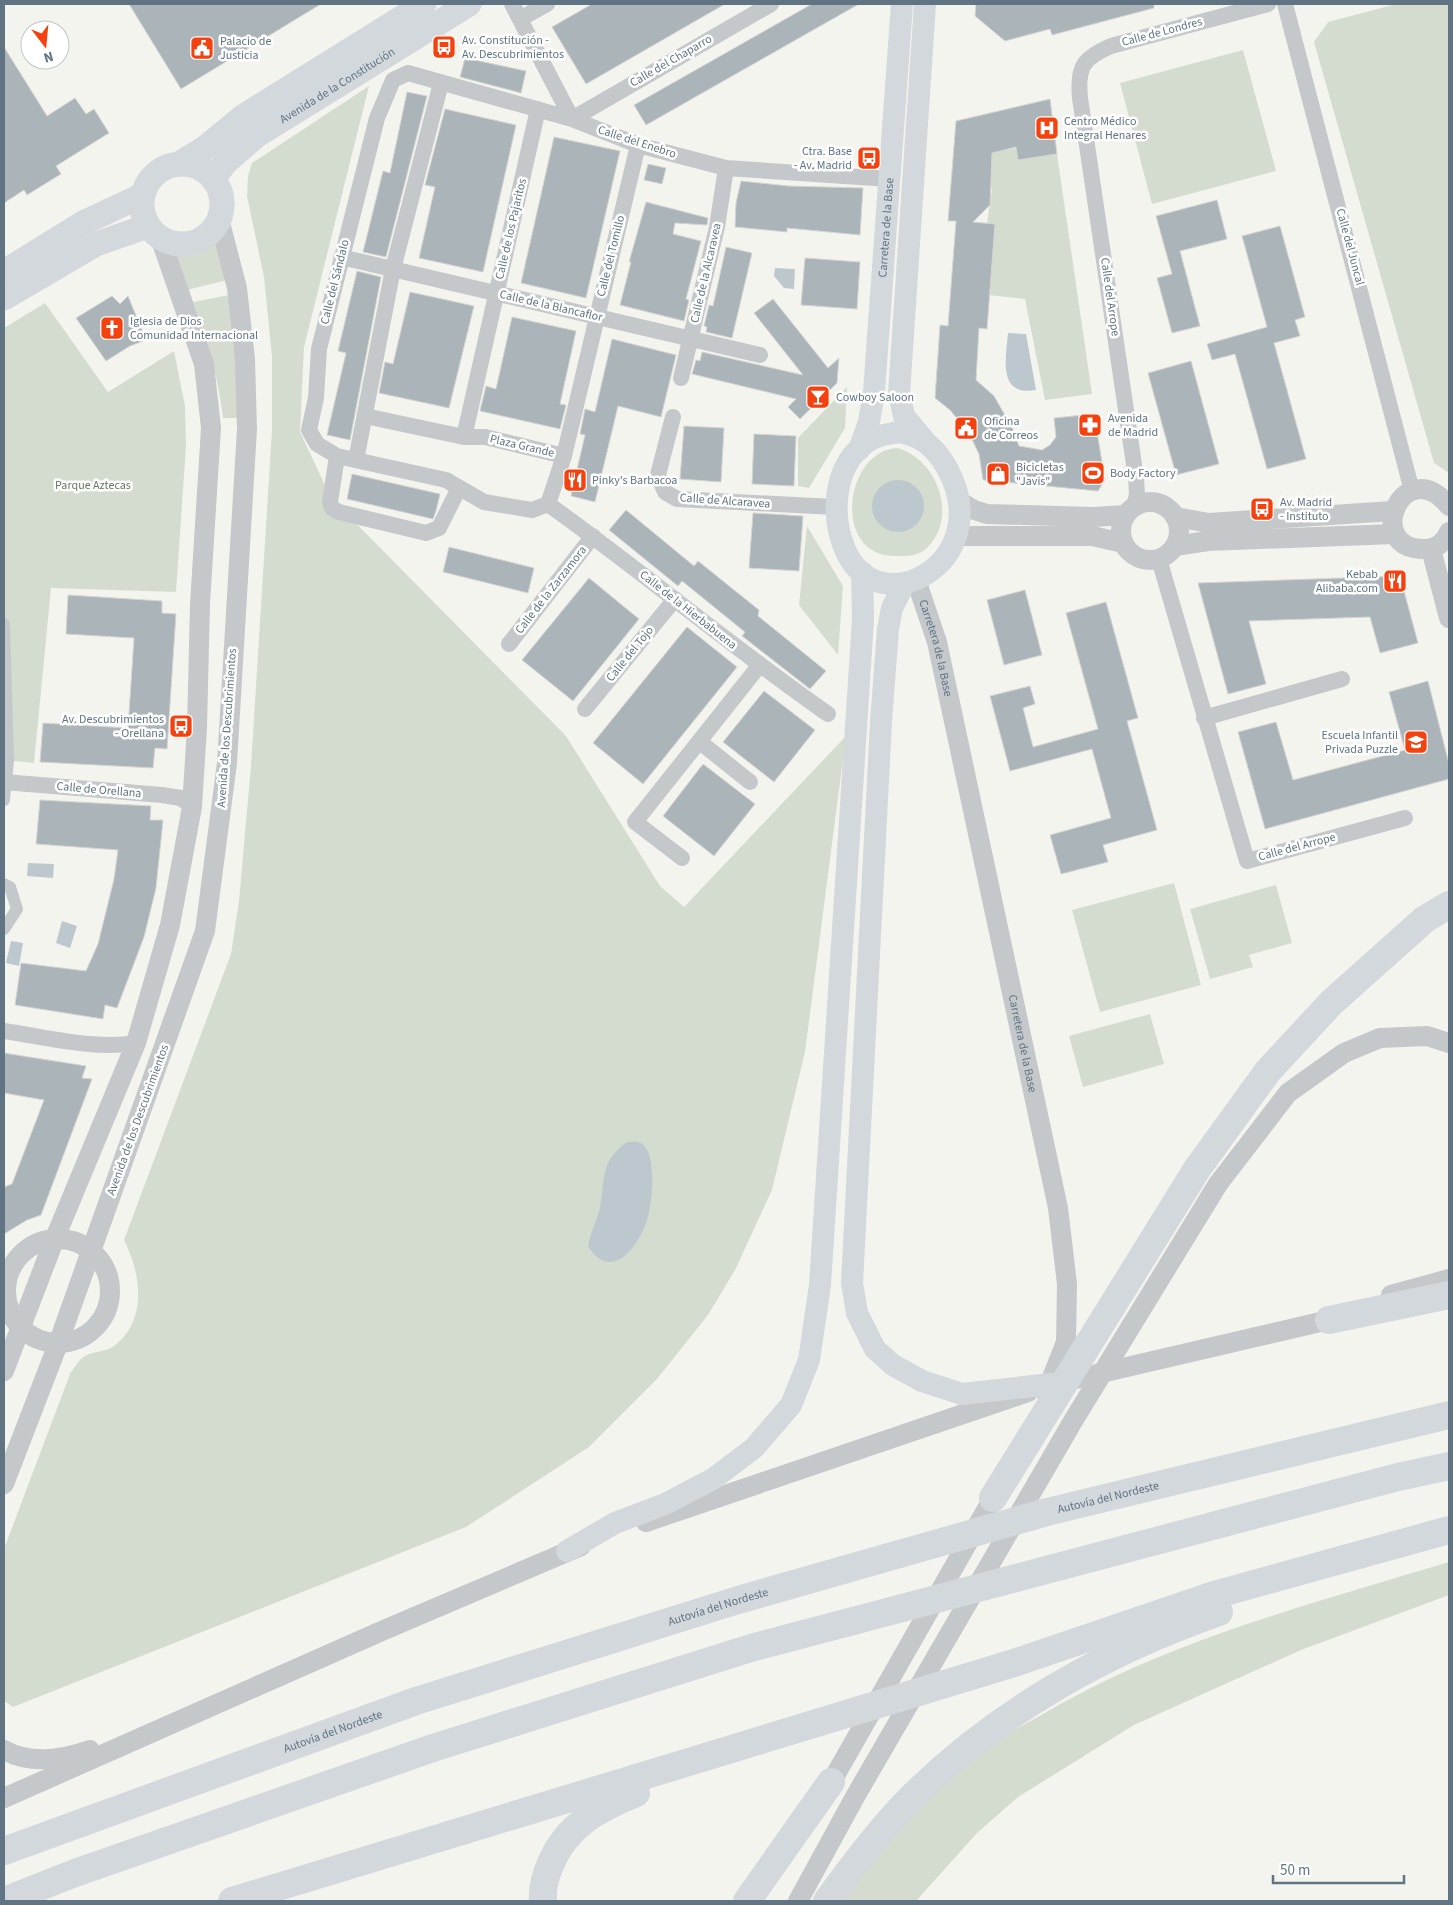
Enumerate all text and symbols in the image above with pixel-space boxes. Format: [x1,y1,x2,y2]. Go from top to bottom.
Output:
street label: Calle de Londres [1120,13,1204,51]
north arrow [20,20,70,70]
street label: Calle del Chaparro [627,31,715,91]
place label: Av. Constitución - Av. Descubrimientos [462,32,564,63]
place label: Palacio de Justicia [220,33,271,64]
bus stop icon: Av. Constitución - Av. Descubrimientos [431,34,457,60]
public building icon: Palacio de Justicia [189,35,215,61]
street label: Avenida de la Constitución [276,43,398,128]
text: N [41,46,56,67]
place label: Centro Médico Integral Henares [1064,113,1146,144]
hospital icon: Centro Médico Integral Henares [1034,115,1060,141]
street label: Calle del Enebro [596,121,678,163]
place label: Ctra. Base - Av. Madrid [794,143,852,174]
bus stop icon: Ctra. Base - Av. Madrid [856,145,882,171]
street label: Calle de los Pajaritos [491,177,531,281]
street label: Carretera de la Base [874,177,898,278]
street label: Calle del Juncal [1332,207,1368,287]
street label: Calle del Tomillo [593,214,629,298]
street label: Calle de la Alcaravea [686,221,726,325]
street label: Calle del Sándalo [316,238,354,326]
street label: Calle del Arrope [1096,257,1124,337]
street label: Calle de la Blancaflor [498,286,605,326]
place label: Iglesia de Dios Comunidad Internacional [130,313,258,344]
church icon: Iglesia de Dios Comunidad Internacional [99,315,125,341]
bar icon: Cowboy Saloon [805,384,831,410]
place label: Cowboy Saloon [836,389,914,406]
place label: Avenida de Madrid [1108,410,1158,441]
pharmacy icon: Avenida de Madrid [1077,412,1103,438]
place label: Oficina de Correos [984,413,1038,444]
public building icon: Oficina de Correos [953,415,979,441]
street label: Plaza Grande [488,430,556,462]
place label: Bicicletas "Javis" [1016,459,1064,490]
sports icon: Body Factory [1080,460,1106,486]
shop icon: Bicicletas "Javis" [985,461,1011,487]
place label: Body Factory [1110,465,1176,482]
restaurant icon: Pinky's Barbacoa [562,467,588,493]
place label: Pinky's Barbacoa [592,472,677,489]
park label: Parque Aztecas [55,477,131,494]
street label: Calle de Alcaravea [679,489,771,513]
place label: Av. Madrid - Instituto [1280,494,1332,525]
bus stop icon: Av. Madrid - Instituto [1249,496,1275,522]
street label: Calle de la Zarzamora [511,542,591,638]
place label: Kebab Alibaba.com [1316,566,1378,597]
street label: Calle de la Hierbabuena [636,567,740,653]
restaurant icon: Kebab Alibaba.com [1382,568,1408,594]
street label: Carretera de la Base [915,597,957,698]
street label: Calle del Tojo [602,623,658,685]
street label: Avenida de los Descubrimientos [213,648,241,808]
place label: Av. Descubrimientos - Orellana [62,711,164,742]
bus stop icon: Av. Descubrimientos - Orellana [168,713,194,739]
place label: Escuela Infantil Privada Puzzle [1322,727,1398,758]
school or university icon: Escuela Infantil Privada Puzzle [1403,729,1429,755]
street label: Calle de Orellana [56,778,142,802]
street label: Calle del Arrope [1257,829,1338,865]
street label: Carretera de la Base [1004,993,1042,1094]
street label: Avenida de los Descubrimientos [103,1042,173,1198]
street label: Autovía del Nordeste [1055,1477,1161,1518]
street label: Autovía del Nordeste [666,1583,770,1630]
street label: Autovía del Nordeste [281,1705,385,1757]
scale bar [1273,1852,1404,1884]
text: 50 m [1280,1860,1310,1881]

